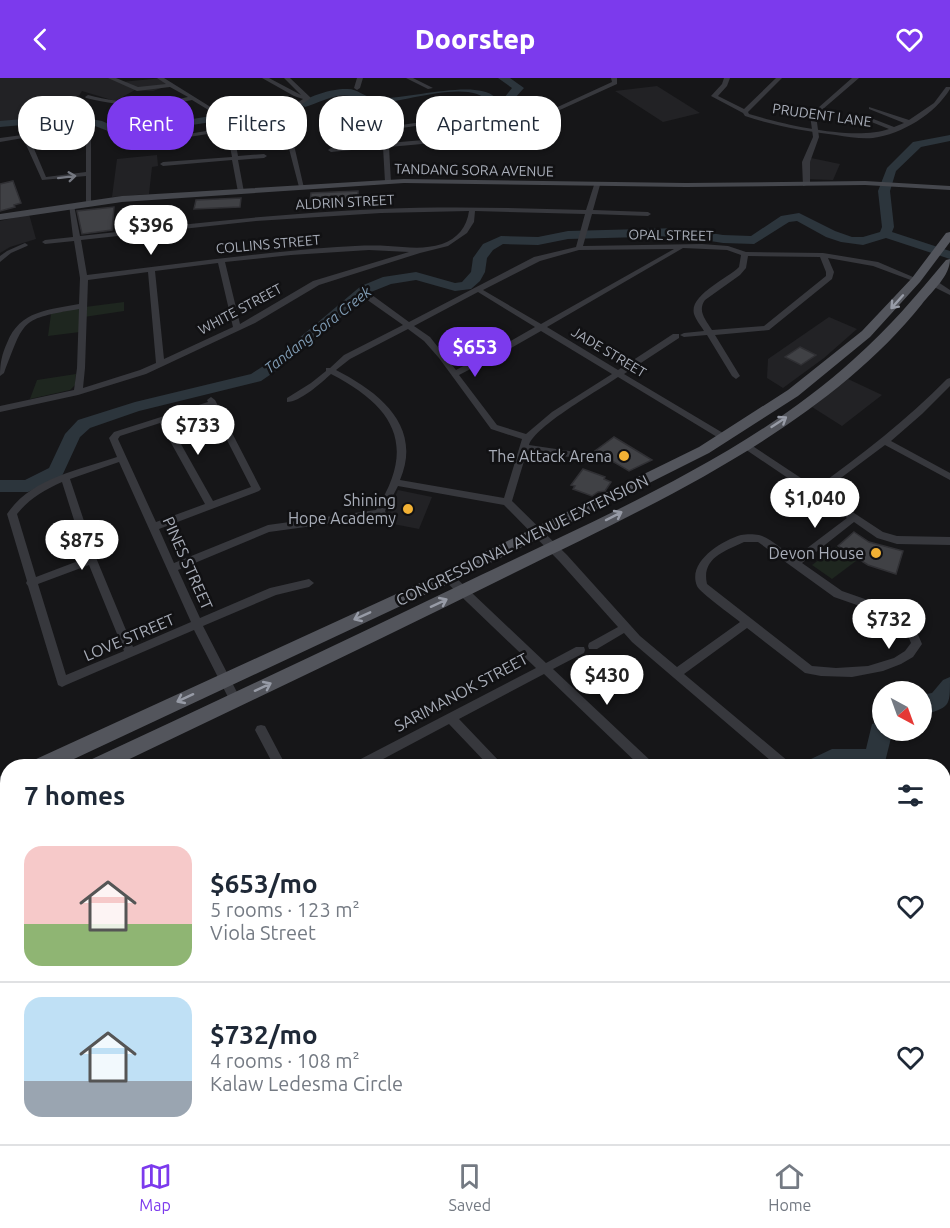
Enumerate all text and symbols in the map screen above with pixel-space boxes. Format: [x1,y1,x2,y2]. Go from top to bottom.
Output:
icon: back [24,23,57,56]
icon: heart [893,23,926,56]
text: Doorstep [415,24,535,54]
chip: Buy [18,96,95,150]
chip: Rent [107,96,194,150]
chip: Filters [206,96,307,150]
chip: New [319,96,404,150]
chip: Apartment [416,96,561,150]
street label: PRUDENT LANE [771,100,873,130]
street label: TANDANG SORA AVENUE [394,161,554,179]
one-way arrow [56,171,76,182]
street label: ALDRIN STREET [295,191,395,213]
pin: $396 [115,205,187,256]
text: $396 [128,213,174,236]
street label: OPAL STREET [628,226,714,244]
street label: COLLINS STREET [215,231,321,257]
street label: WHITE STREET [195,280,285,338]
water label: Tandang Sora Creek [261,282,375,377]
one-way arrow [890,295,904,310]
street label: JADE STREET [569,323,649,381]
pin: $653 [439,327,511,378]
text: $653 [452,335,498,358]
pin: $733 [162,405,234,456]
text: $733 [175,413,221,436]
one-way arrow [771,416,788,429]
place label: The Attack Arena [488,447,612,465]
marker: The Attack Arena [617,449,631,463]
street label: CONGRESSIONAL AVENUE EXTENSION [393,471,651,609]
pin: $1,040 [766,478,864,529]
text: $1,040 [784,486,846,509]
place label: Shining Hope Academy [288,491,396,527]
marker: Shining Hope Academy [401,502,415,516]
one-way arrow [604,510,622,521]
street label: PINES STREET [159,514,217,613]
pin: $875 [46,520,118,571]
text: $875 [59,528,105,551]
place label: Devon House [769,544,864,562]
marker: Devon House [869,546,883,560]
one-way arrow [430,596,448,608]
pin: $732 [853,599,925,650]
text: $732 [866,607,912,630]
street label: LOVE STREET [81,610,177,664]
one-way arrow [353,611,371,622]
street label: SARIMANOK STREET [391,649,531,735]
pin: $430 [571,655,643,706]
text: $430 [584,663,630,686]
one-way arrow [254,680,272,692]
north arrow [872,681,932,741]
map controls [872,681,932,741]
one-way arrow [177,693,195,705]
icon: filters [894,779,927,812]
text: 7 homes [24,781,125,810]
text: $653/mo [210,869,318,898]
icon: home [72,870,144,942]
icon: heart [894,890,927,923]
text: 5 rooms · 123 m² [210,898,360,921]
text: Viola Street [210,921,316,944]
text: $732/mo [210,1020,318,1049]
icon: home [72,1021,144,1093]
icon: heart [894,1041,927,1074]
text: 4 rooms · 108 m² [210,1049,360,1072]
text: Kalaw Ledesma Circle [210,1072,403,1095]
tab: Map [139,1160,172,1214]
tab: Saved [449,1160,491,1214]
tab: Home [768,1160,811,1214]

